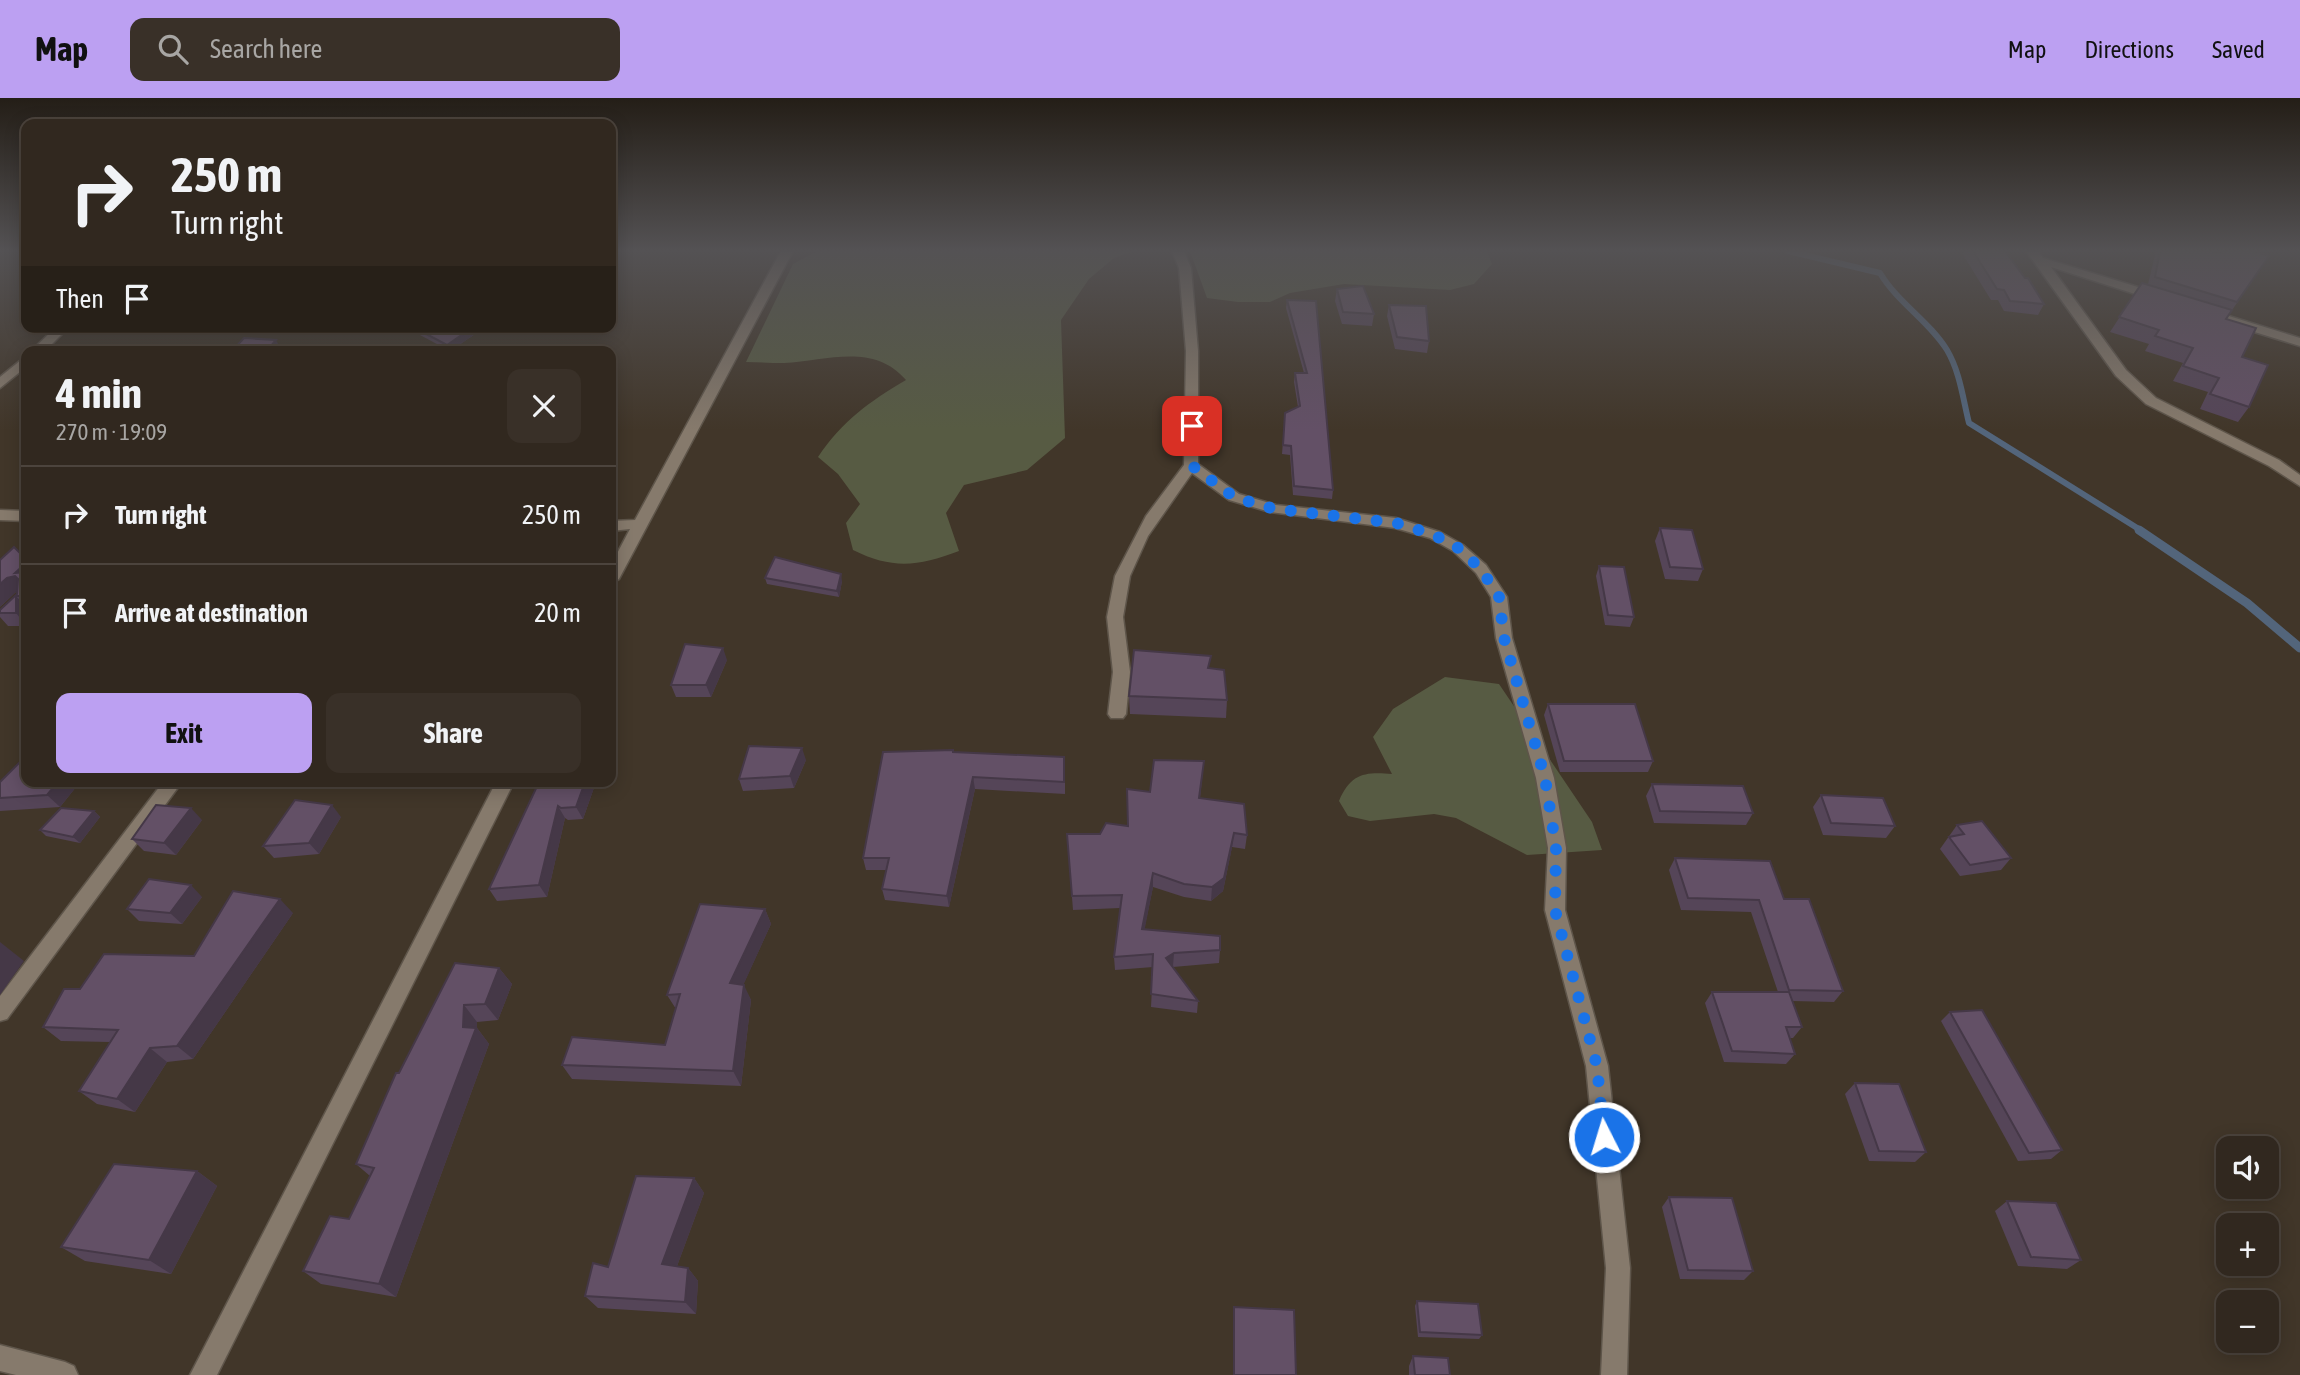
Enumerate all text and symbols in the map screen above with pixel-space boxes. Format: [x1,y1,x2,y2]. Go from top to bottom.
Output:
search box [130,18,620,81]
text: Map [35,30,88,68]
icon: search [154,30,192,68]
text: Search here [210,34,322,64]
text: Map [2008,36,2046,63]
text: Directions [2084,36,2174,63]
text: Saved [2212,36,2265,63]
text: 250 m [171,146,282,202]
icon: right [56,147,147,238]
text: Turn right [171,204,284,241]
icon: arrive [118,280,156,318]
text: Then [56,284,104,314]
text: 4 min [56,369,142,417]
button: close [507,369,581,443]
pin [1162,396,1222,456]
icon: arrive [1173,407,1211,445]
text: 270 m · 19:09 [56,419,167,445]
icon: right [56,496,94,534]
text: Turn right [115,500,206,530]
text: 250 m [522,500,581,530]
icon: arrive [56,594,94,632]
text: Arrive at destination [115,598,308,628]
text: 20 m [534,598,581,628]
button: Exit [56,693,312,773]
button: Share [326,693,581,773]
position arrow [1567,1100,1641,1174]
map controls [2216,1136,2279,1353]
button: sound [2216,1136,2279,1199]
button: + [2216,1213,2279,1276]
button: − [2216,1290,2279,1353]

